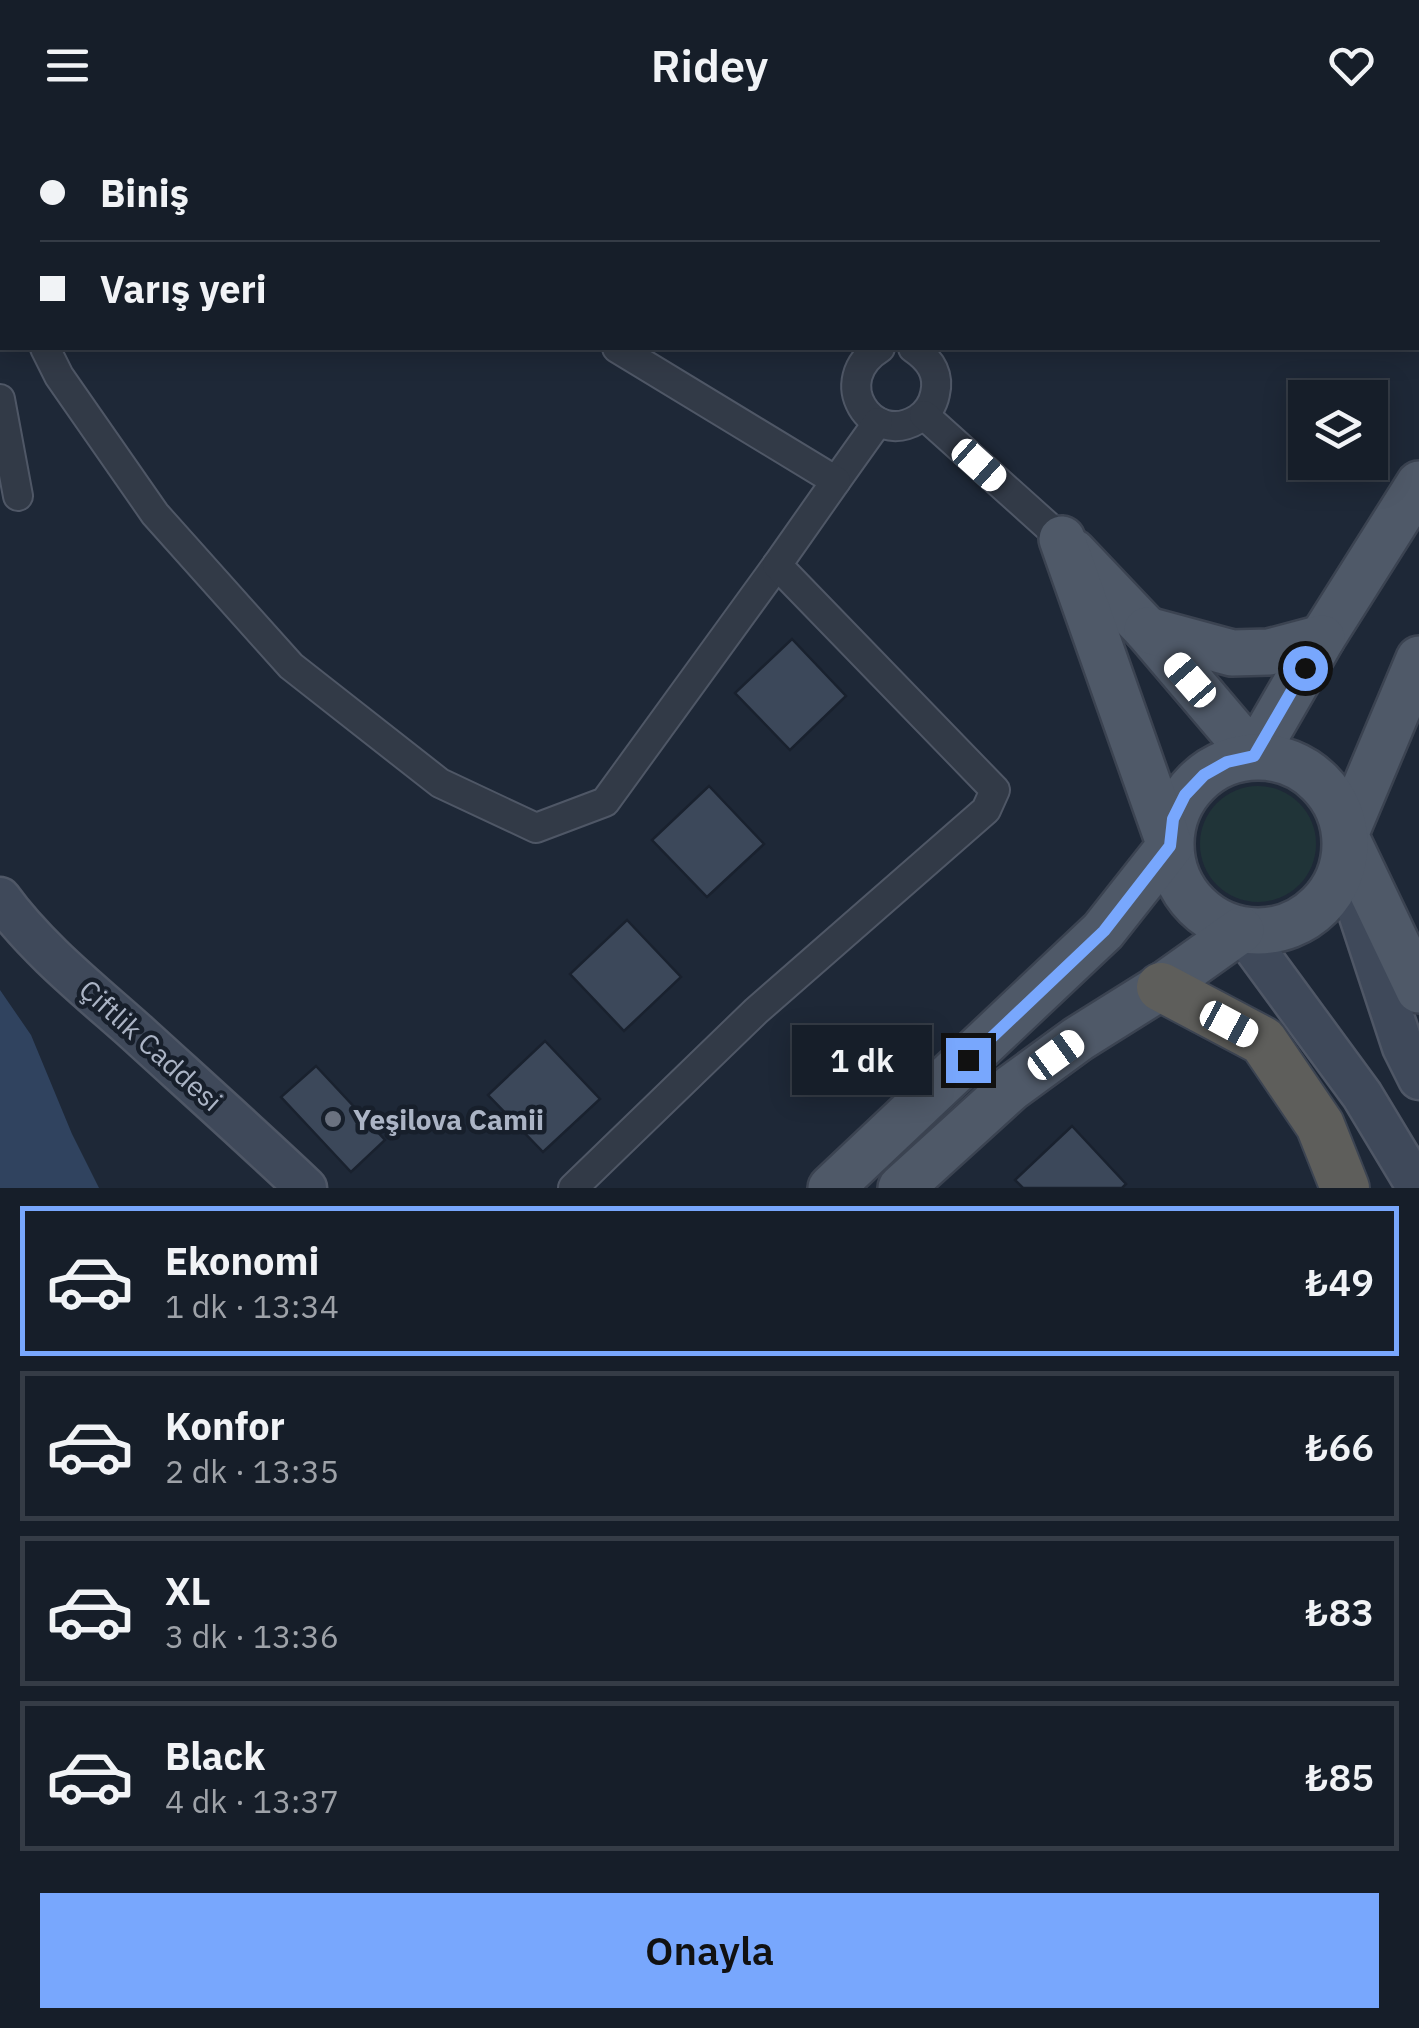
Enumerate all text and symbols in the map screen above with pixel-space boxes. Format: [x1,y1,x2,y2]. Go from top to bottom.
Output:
text: Ridey [651,36,768,94]
icon: menu [40,38,95,93]
icon: heart [1324,38,1379,93]
text: Biniş [100,168,189,217]
text: Varış yeri [100,264,267,313]
map controls [1288,380,1388,480]
button: layers [1288,380,1388,480]
car [947,434,1011,496]
route start [1283,646,1328,691]
car [1159,648,1221,712]
street label: Çiftlik Caddesi [72,971,230,1119]
car [1195,997,1263,1051]
callout: 1 dk [793,1025,933,1095]
car [1023,1025,1089,1085]
route end [946,1038,991,1083]
text: 1 dk [830,1039,894,1081]
place label: Yeşilova Camii [353,1101,544,1138]
marker: Yeşilova Camii [322,1108,344,1130]
icon: car [45,1236,135,1326]
text: Ekonomi [165,1236,319,1285]
text: ₺49 [1305,1257,1374,1306]
text: 1 dk · 13:34 [165,1285,339,1327]
icon: car [45,1401,135,1491]
text: Konfor [165,1401,285,1450]
text: ₺66 [1305,1422,1374,1471]
text: 2 dk · 13:35 [165,1450,339,1492]
icon: car [45,1566,135,1656]
text: XL [165,1566,211,1615]
text: ₺83 [1305,1587,1374,1636]
text: 3 dk · 13:36 [165,1615,339,1657]
icon: car [45,1731,135,1821]
text: Black [165,1731,265,1780]
text: ₺85 [1305,1752,1374,1801]
text: 4 dk · 13:37 [165,1780,339,1822]
button: Onayla [40,1893,1379,2008]

